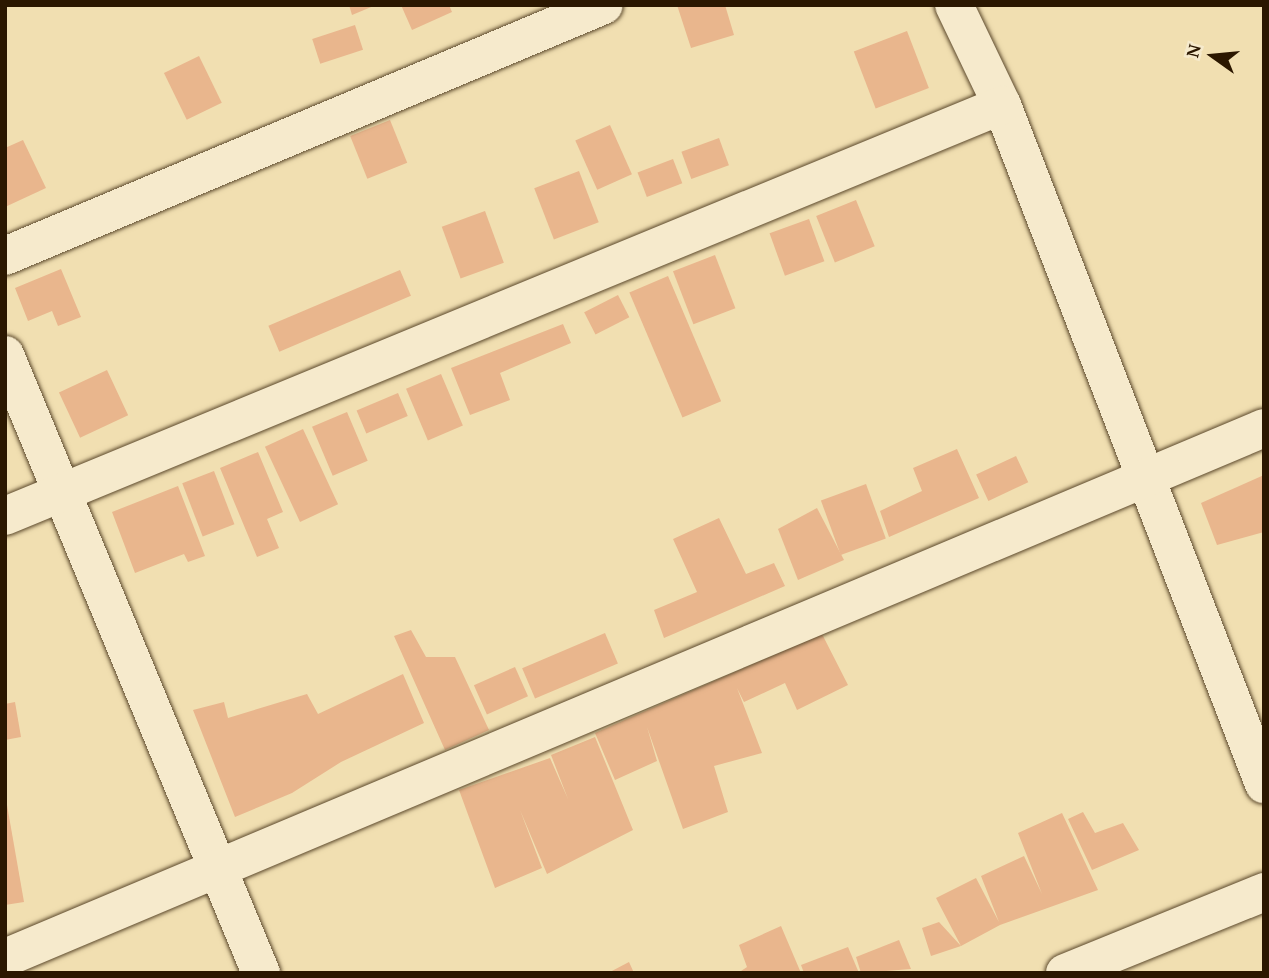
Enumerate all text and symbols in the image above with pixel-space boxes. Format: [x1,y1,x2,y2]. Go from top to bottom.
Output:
north arrow [1178,21,1248,91]
text: N [1178,41,1208,60]

